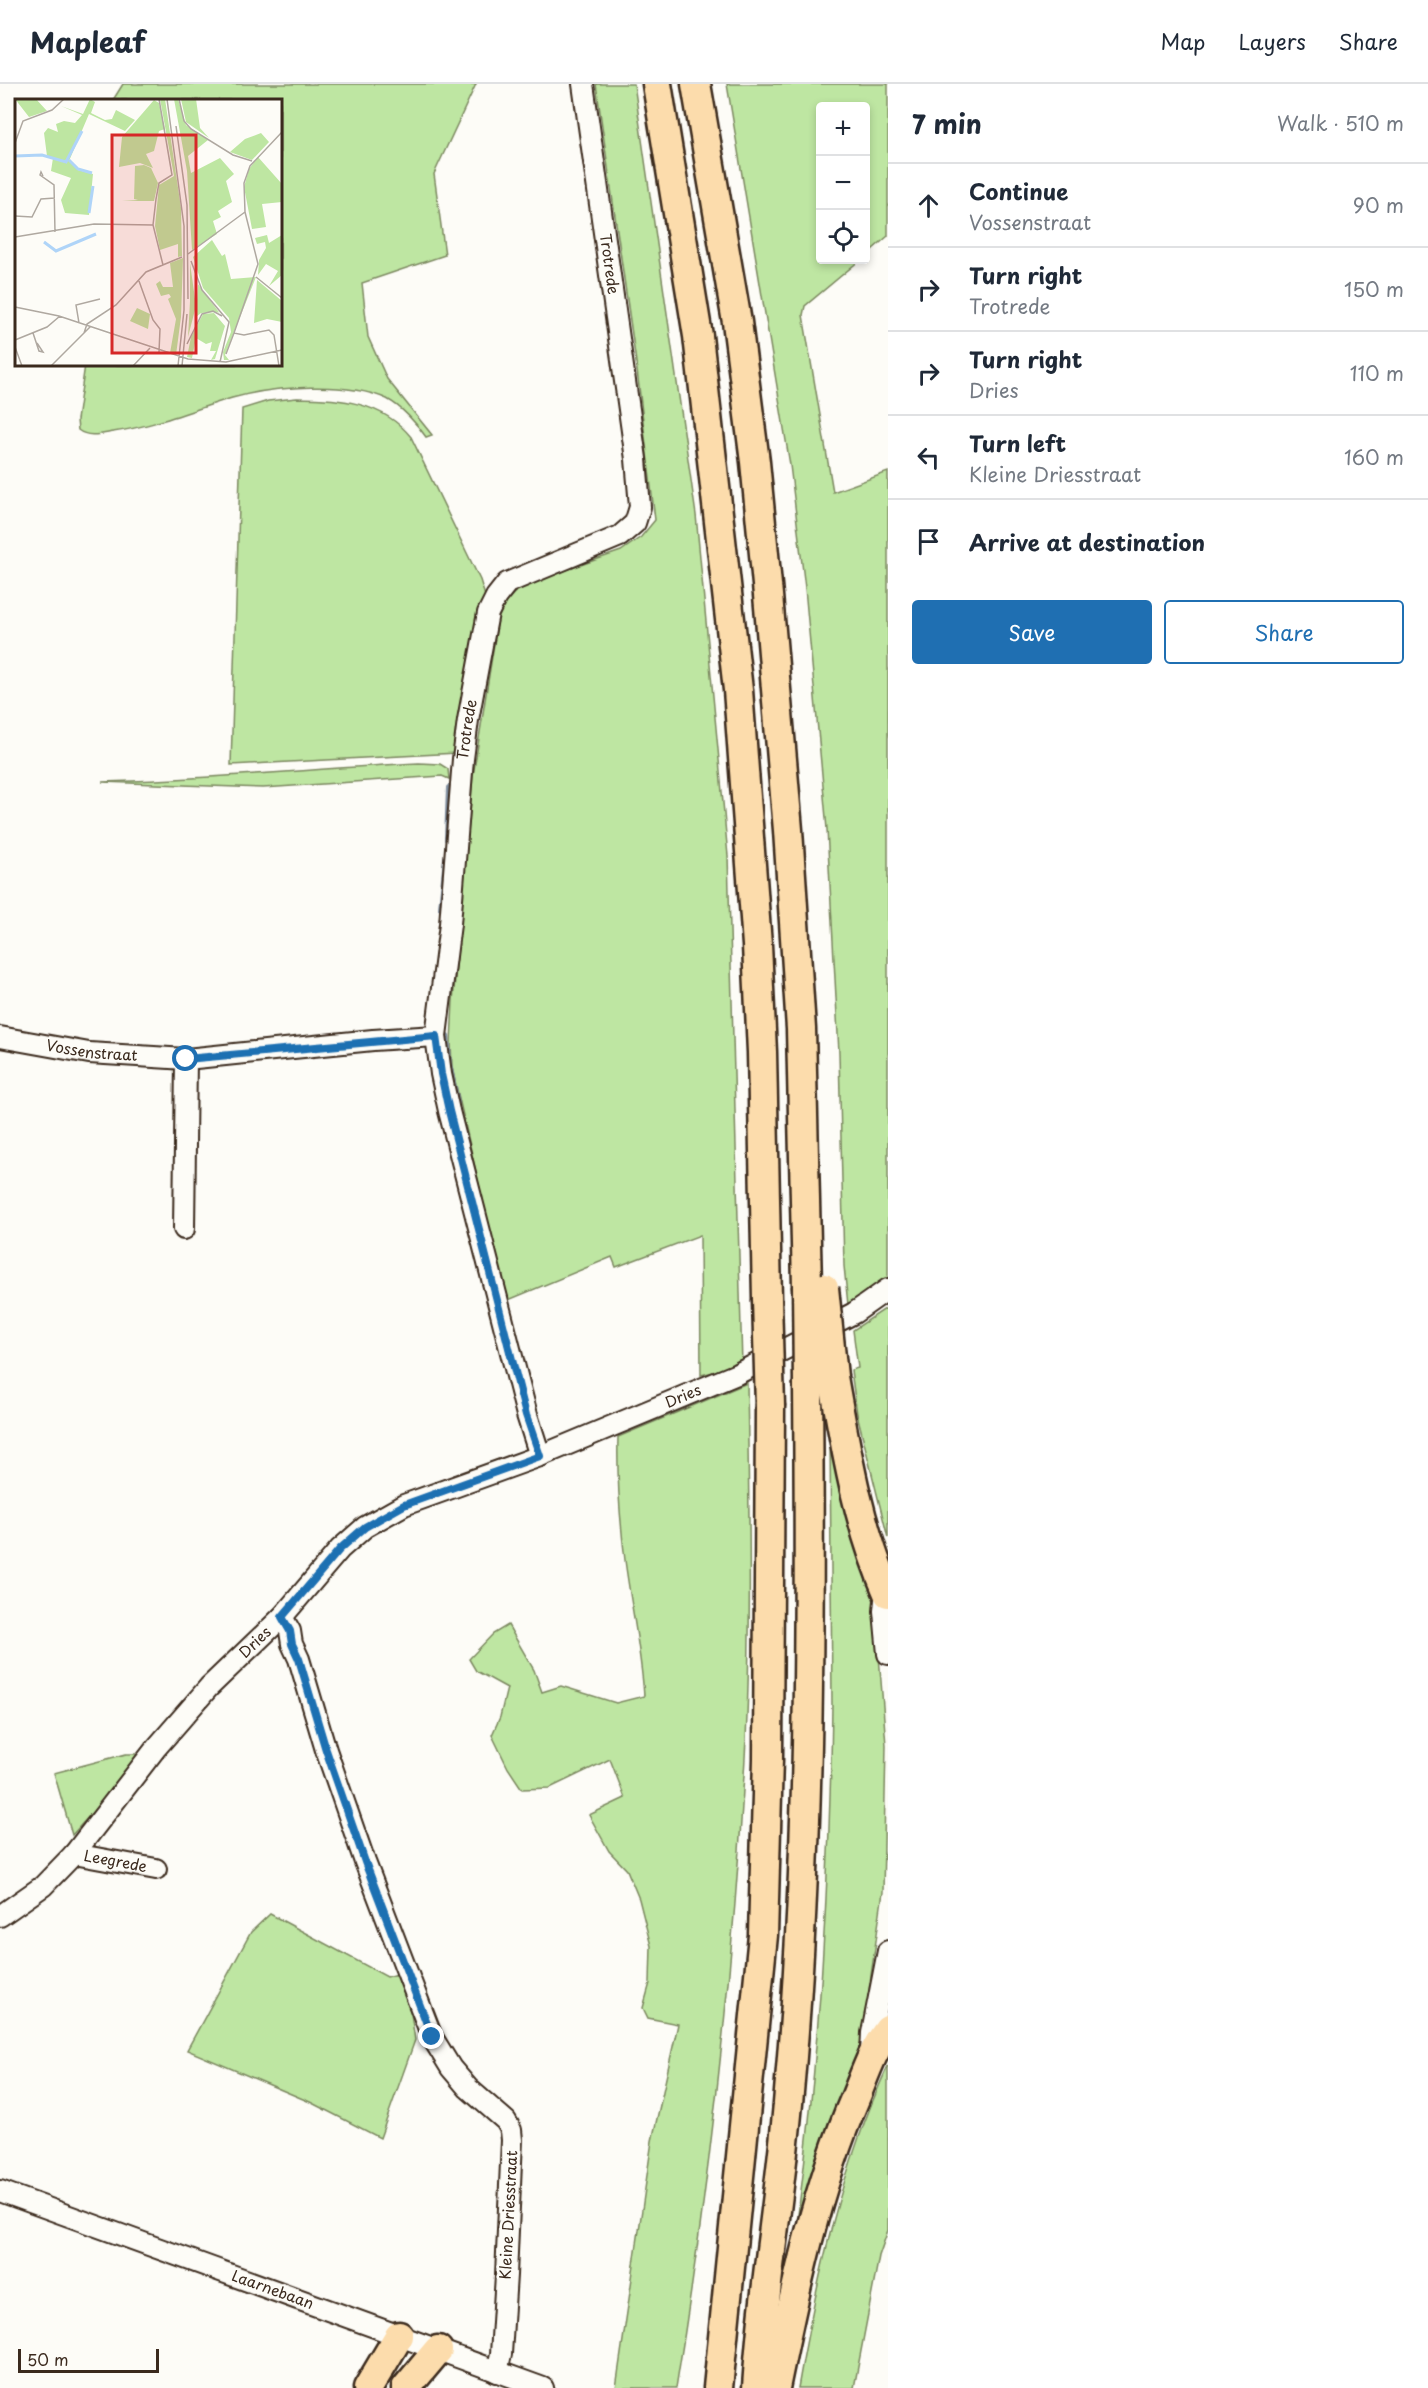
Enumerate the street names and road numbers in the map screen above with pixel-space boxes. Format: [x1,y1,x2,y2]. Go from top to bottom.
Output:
street label: Trotrede [595,232,626,296]
street label: Trotrede [450,697,482,761]
street label: Vossenstraat [45,1033,138,1066]
street label: Dries [661,1377,704,1413]
street label: Dries [233,1620,276,1663]
street label: Leegrede [82,1843,149,1877]
street label: Kleine Driesstraat [493,2150,522,2280]
street label: Laarnebaan [229,2263,317,2314]

